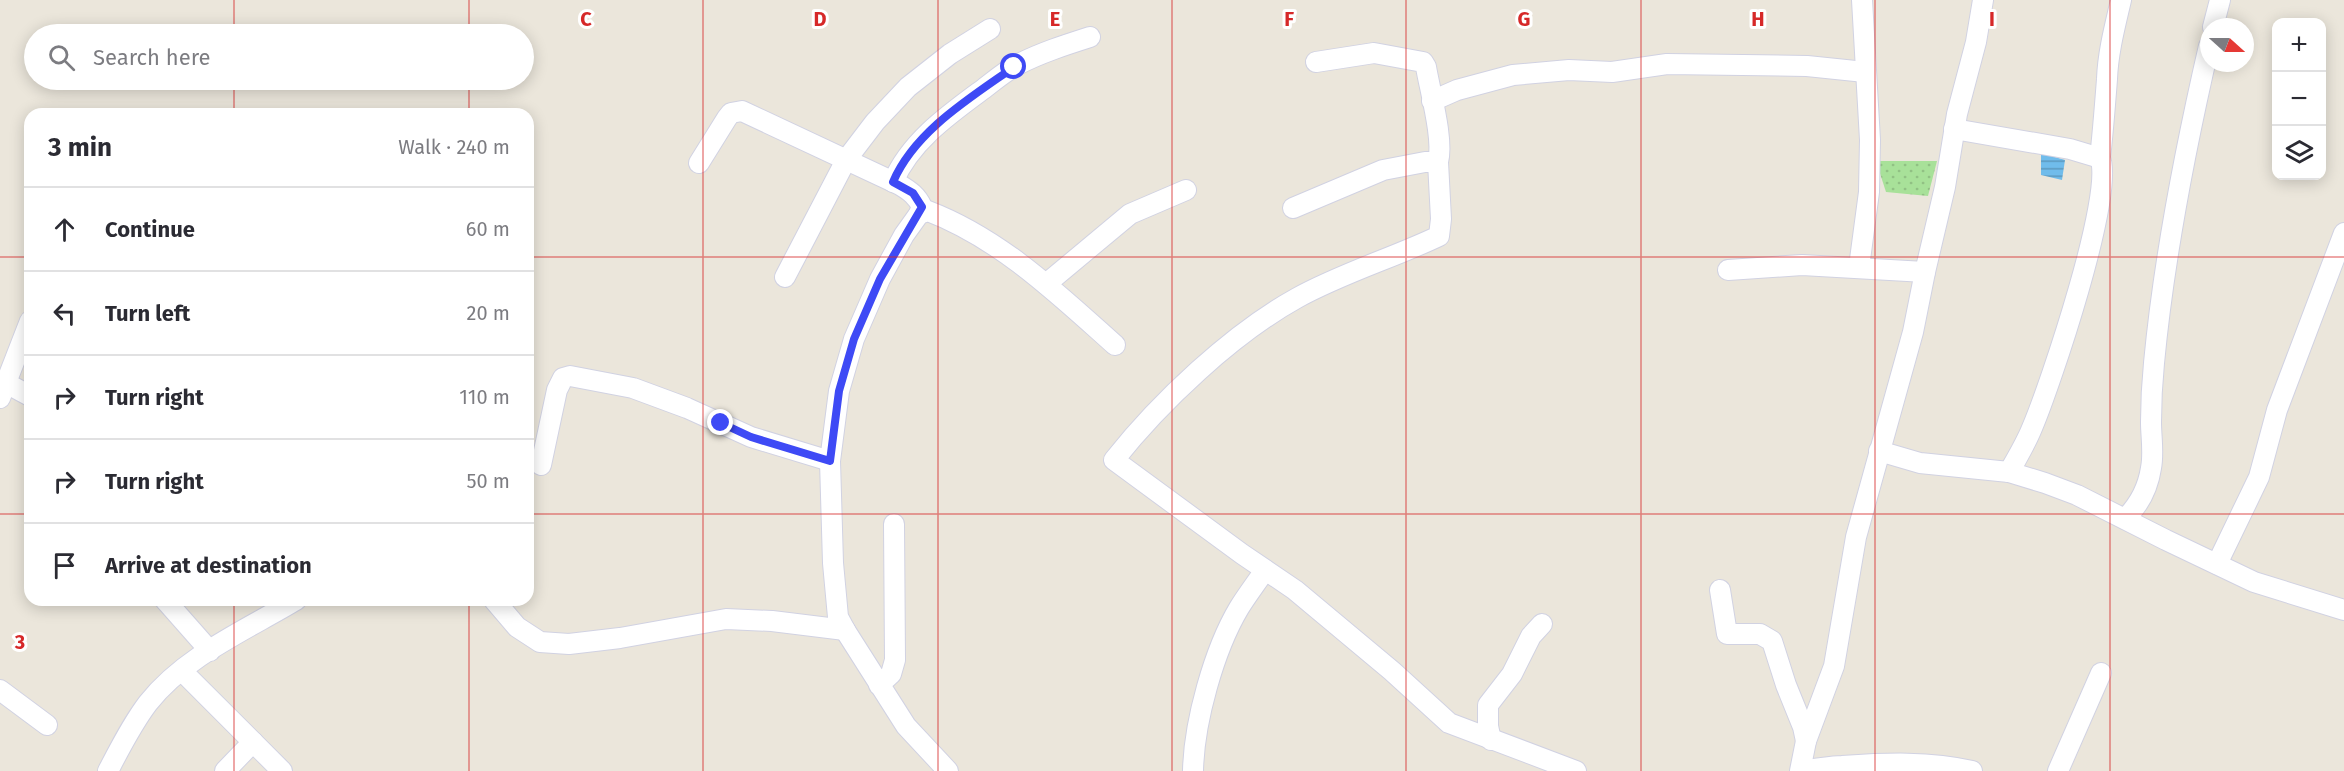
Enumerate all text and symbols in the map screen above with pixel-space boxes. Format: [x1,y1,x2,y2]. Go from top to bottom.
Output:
text: C [580,7,592,31]
text: D [813,7,827,31]
text: E [1050,7,1060,31]
text: F [1284,7,1294,31]
text: G [1518,7,1530,31]
text: H [1751,7,1765,31]
text: I [1989,7,1995,31]
north arrow [2200,18,2254,72]
map controls [2272,18,2326,180]
button: + [2272,18,2326,72]
search box [24,24,534,90]
icon: search [45,41,78,74]
text: Search here [93,44,211,71]
route start [1000,53,1026,79]
button: − [2272,72,2326,126]
button: layers [2272,126,2326,180]
text: 3 min [48,132,112,163]
text: Walk · 240 m [398,135,510,159]
icon: ahead [48,213,81,246]
text: Continue [105,216,195,243]
text: 60 m [466,217,510,241]
icon: left [48,297,81,330]
text: Turn left [105,300,190,327]
text: 20 m [467,301,510,325]
icon: right [48,381,81,414]
text: Turn right [105,384,204,411]
text: 110 m [459,385,510,409]
route end [707,409,733,435]
icon: right [48,465,81,498]
text: Turn right [105,468,204,495]
text: 50 m [466,469,510,493]
icon: arrive [48,549,81,582]
text: Arrive at destination [105,552,312,579]
text: 3 [14,630,25,654]

